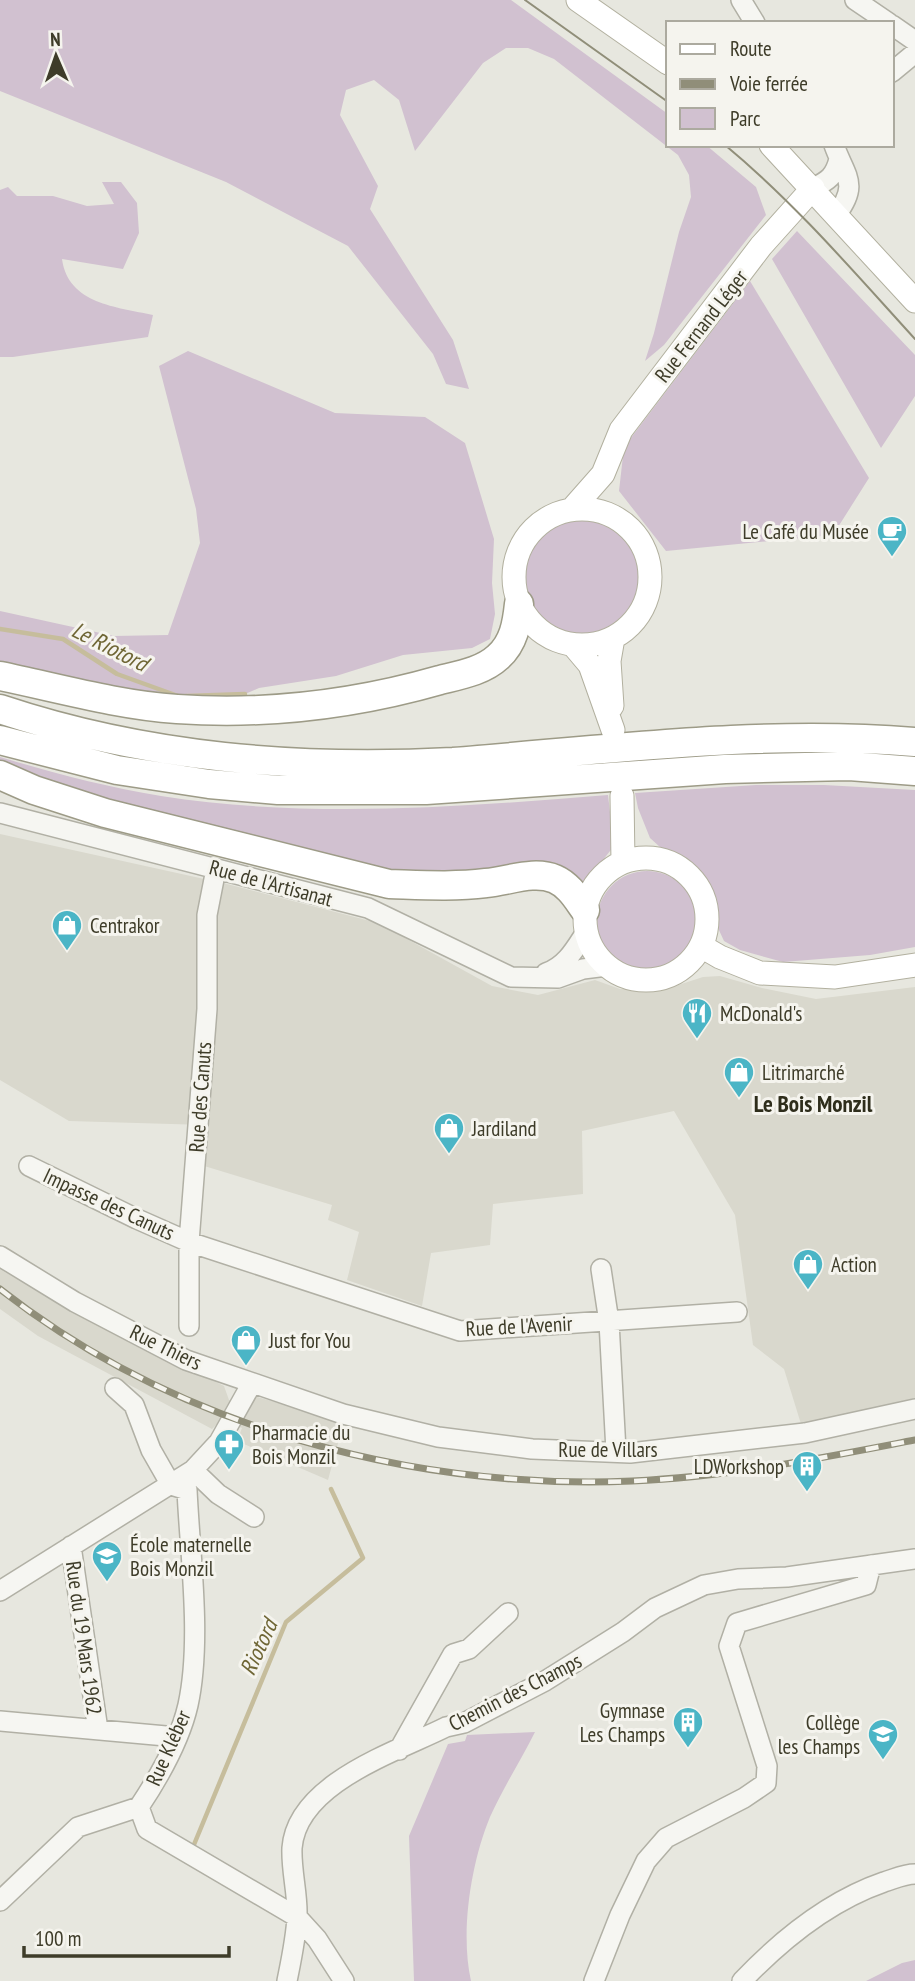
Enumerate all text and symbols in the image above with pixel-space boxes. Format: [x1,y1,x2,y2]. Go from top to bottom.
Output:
north arrow [21,21,91,91]
legend [666,21,894,147]
text: N [50,27,61,51]
text: Route [730,35,772,62]
text: Voie ferrée [729,70,808,97]
text: Parc [730,105,761,132]
street label: Rue Fernand Léger [649,264,754,388]
cafe icon: Le Café du Musée [875,514,909,558]
place label: Le Café du Musée [743,518,869,545]
water label: Le Riotord [67,615,155,679]
street label: Rue de l'Artisanat [206,854,336,912]
shop icon: Centrakor [50,908,84,952]
place label: Centrakor [90,912,160,939]
restaurant icon: McDonald's [680,996,714,1040]
place label: McDonald's [720,1000,802,1027]
street label: Rue des Canuts [183,1041,217,1153]
shop icon: Litrimarché [722,1055,756,1099]
place label: Litrimarché [762,1059,845,1086]
district label: Le Bois Monzil [754,1089,873,1118]
shop icon: Jardiland [432,1111,466,1155]
place label: Jardiland [471,1115,536,1142]
street label: Impasse des Canuts [39,1162,179,1246]
shop icon: Action [791,1247,825,1291]
place label: Action [831,1251,877,1278]
street label: Rue de l'Avenir [465,1310,573,1342]
street label: Rue Thiers [126,1318,206,1376]
shop icon: Just for You [229,1323,263,1367]
place label: Just for You [268,1327,351,1354]
place label: Pharmacie du Bois Monzil [252,1419,350,1470]
pharmacy icon: Pharmacie du Bois Monzil [212,1427,246,1471]
street label: Rue de Villars [558,1436,658,1463]
building icon: LDWorkshop [790,1449,824,1493]
place label: LDWorkshop [694,1453,784,1480]
place label: École maternelle Bois Monzil [130,1531,252,1582]
school or university icon: École maternelle Bois Monzil [90,1539,124,1583]
street label: Rue du 19 Mars 1962 [60,1559,108,1717]
water label: Riotord [233,1612,285,1680]
street label: Chemin des Champs [444,1647,586,1737]
place label: Gymnase Les Champs [580,1697,665,1748]
building icon: Gymnase Les Champs [671,1705,705,1749]
street label: Rue Kléber [139,1706,197,1790]
place label: Collège les Champs [778,1709,860,1760]
school or university icon: Collège les Champs [866,1717,900,1761]
scale bar [24,1914,229,1958]
text: 100 m [35,1925,81,1952]

